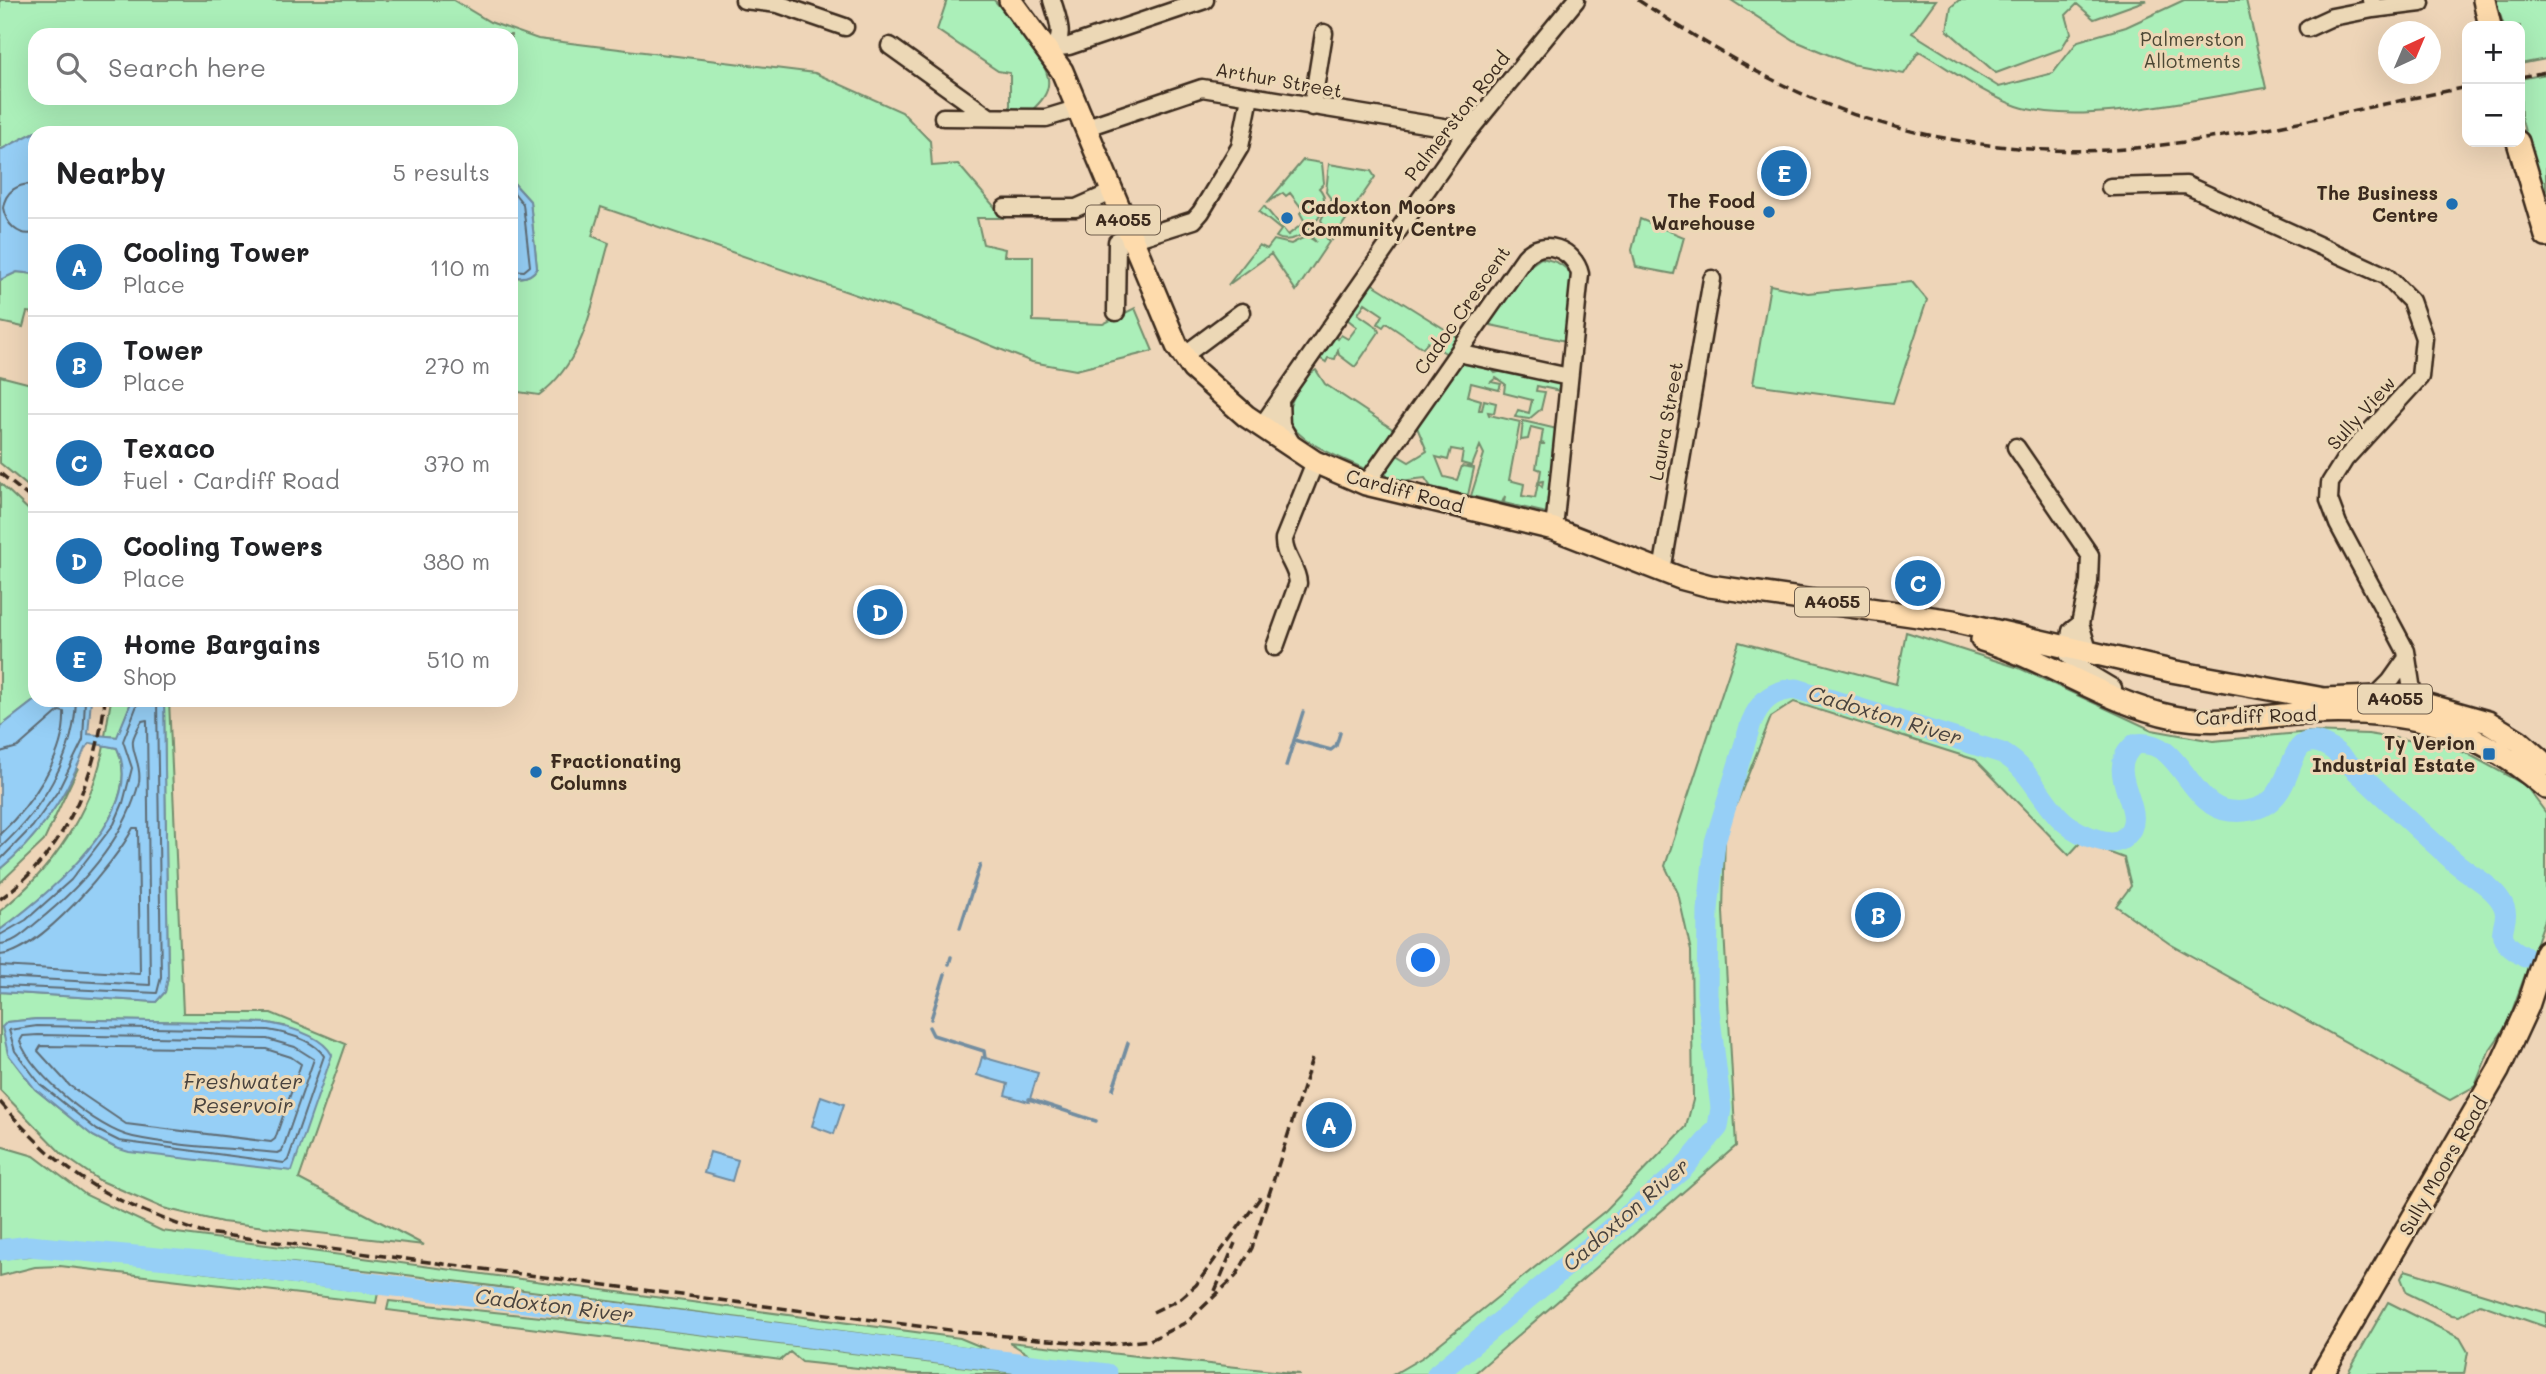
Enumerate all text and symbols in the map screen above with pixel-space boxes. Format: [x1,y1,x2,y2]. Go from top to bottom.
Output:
north arrow [2378,21,2441,84]
map controls [2462,21,2525,147]
button: + [2462,21,2525,84]
park label: Palmerston Allotments [2140,26,2244,73]
search box [28,28,518,105]
street label: Palmerston Road [1398,46,1515,185]
icon: search [52,48,90,86]
text: Search here [108,50,266,84]
street label: Arthur Street [1214,56,1344,103]
button: − [2462,84,2525,147]
pin: E [1761,147,1807,199]
text: Nearby [56,152,166,192]
text: 5 results [393,157,490,187]
place label: The Business Centre [2316,180,2438,227]
place label: The Food Warehouse [1652,188,1755,235]
place label: Cadoxton Moors Community Centre [1301,194,1477,241]
marker: The Business Centre [2444,196,2460,212]
marker: The Food Warehouse [1761,204,1777,220]
road number: A4055 [1086,205,1160,234]
marker: Cadoxton Moors Community Centre [1279,210,1295,226]
text: Cooling Tower [123,235,310,269]
street label: Cadoc Crescent [1408,240,1515,379]
text: A [71,252,87,282]
text: 110 m [430,252,490,282]
text: Place [123,269,185,299]
text: Tower [123,333,203,367]
text: B [71,350,87,380]
text: 270 m [425,350,490,380]
street label: Laura Street [1643,360,1688,482]
text: Place [123,367,185,397]
street label: Sully View [2321,370,2400,455]
text: Texaco [123,431,215,465]
text: C [70,448,88,478]
text: 370 m [424,448,490,478]
street label: Cardiff Road [1343,463,1467,518]
text: Fuel · Cardiff Road [123,465,340,495]
text: Cooling Towers [123,529,323,563]
text: D [71,546,87,576]
text: 380 m [423,546,490,576]
pin: C [1895,557,1941,609]
text: Place [123,563,185,593]
pin: D [857,586,903,638]
road number: A4055 [1795,588,1869,616]
text: Home Bargains [123,627,321,661]
text: E [72,644,86,674]
text: 510 m [426,644,490,674]
text: Shop [123,661,177,691]
water label: Cadoxton River [1805,678,1965,751]
road number: A4055 [2358,684,2432,714]
street label: Cardiff Road [2195,701,2317,730]
place label: Ty Verion Industrial Estate [2312,730,2475,777]
marker: Ty Verion Industrial Estate [2481,746,2497,762]
place label: Fractionating Columns [550,748,681,795]
marker: Fractionating Columns [528,764,544,780]
pin: B [1855,889,1901,941]
your location [1406,943,1440,977]
water label: Freshwater Reservoir [183,1067,303,1118]
street label: Sully Moors Road [2393,1092,2493,1240]
pin: A [1306,1099,1352,1151]
water label: Cadoxton River [1556,1151,1694,1276]
water label: Cadoxton River [474,1281,635,1328]

